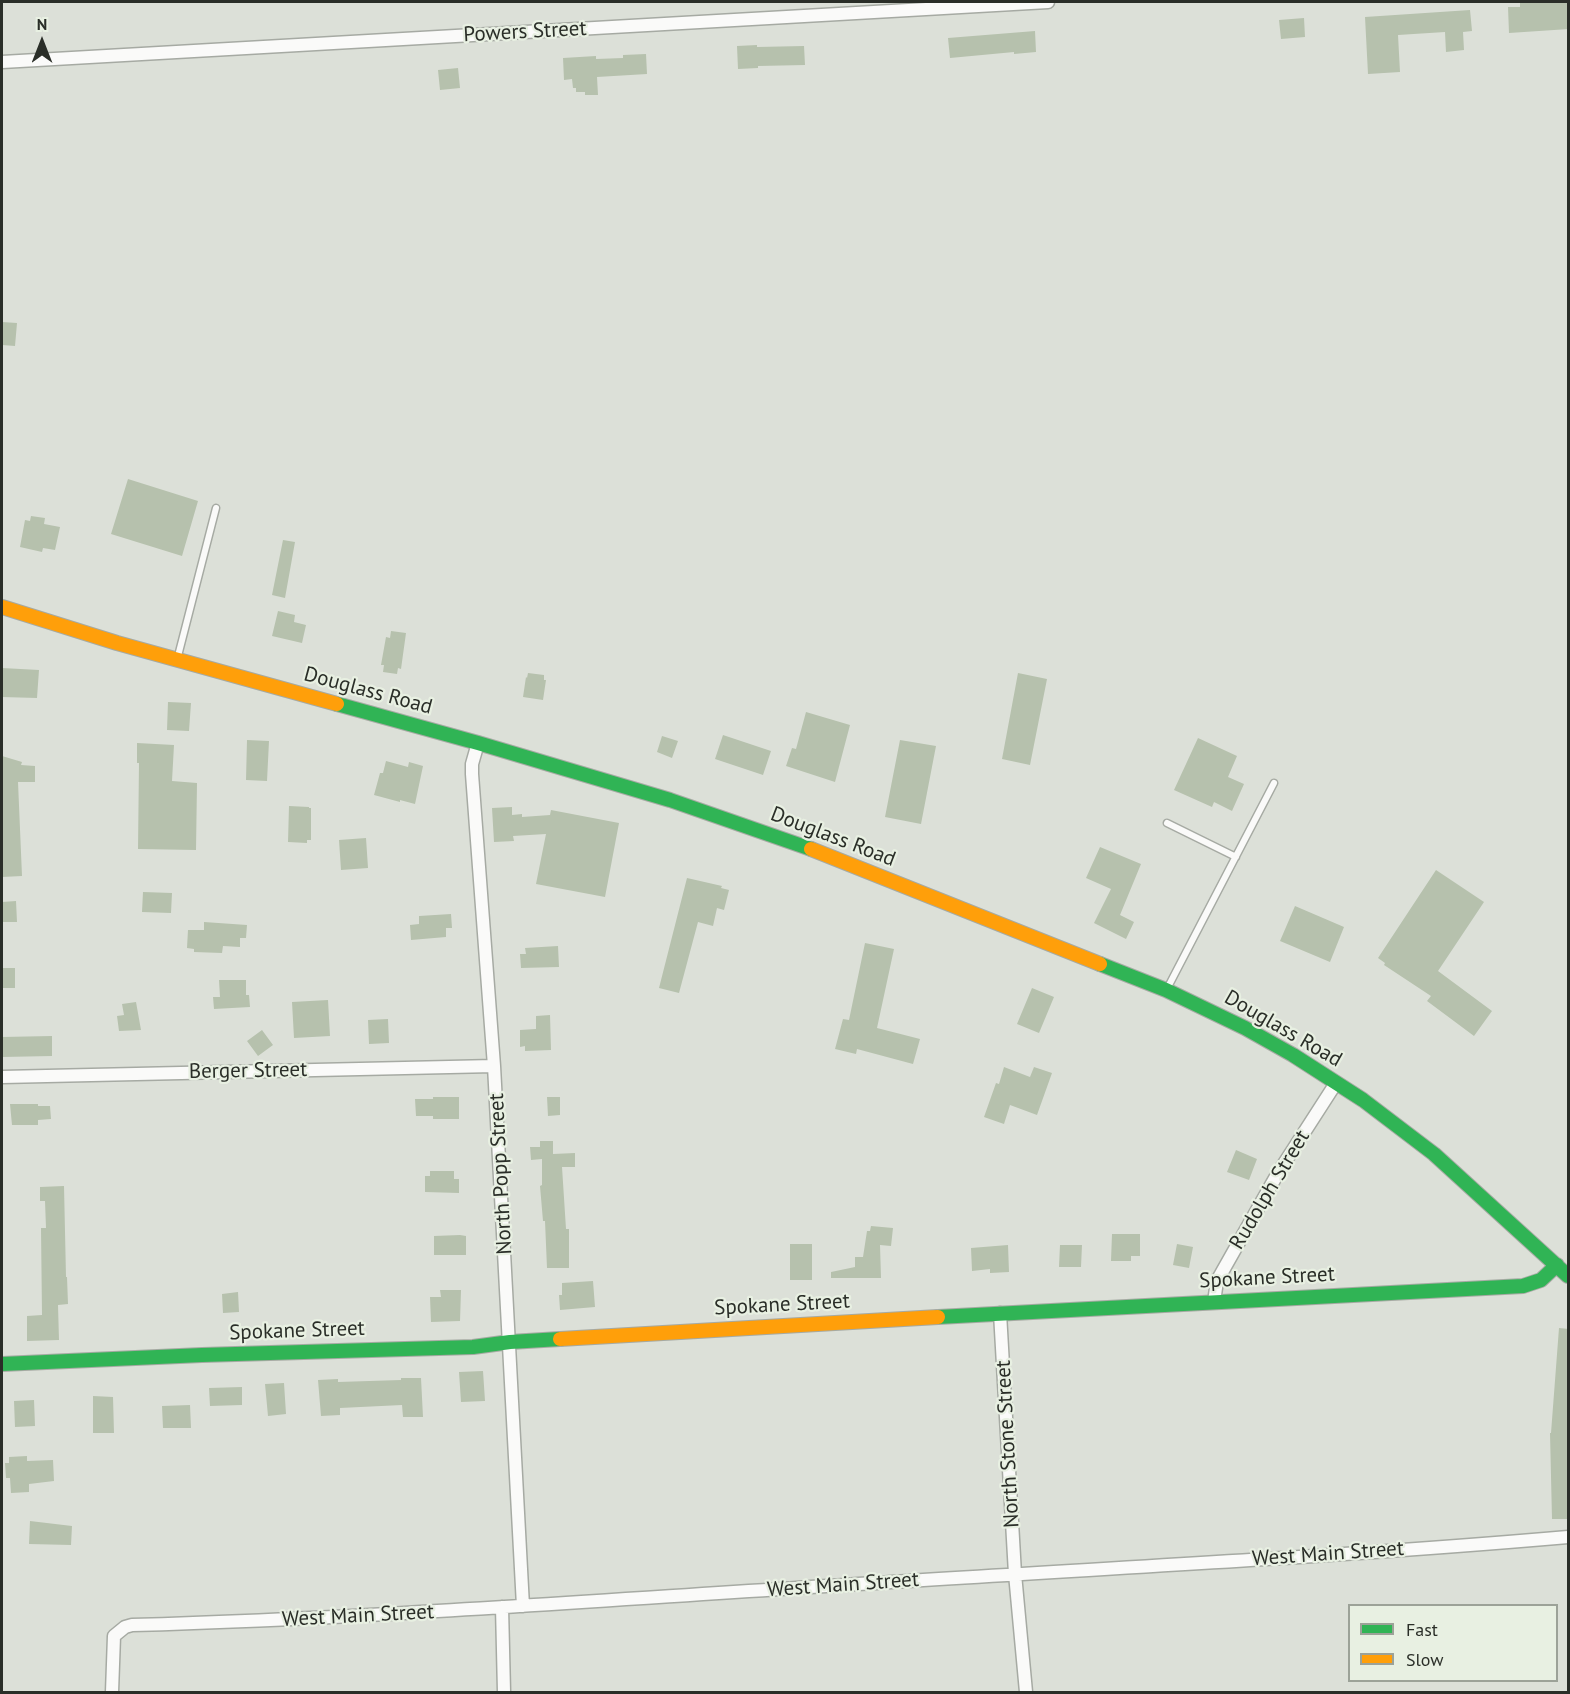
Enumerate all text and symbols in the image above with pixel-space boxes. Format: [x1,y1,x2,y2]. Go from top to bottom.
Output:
north arrow [12,12,72,72]
text: N [37,14,47,34]
street label: Powers Street [463,16,587,48]
street label: Douglass Road [301,662,435,720]
street label: Douglass Road [767,802,899,872]
street label: Douglass Road [1220,985,1346,1073]
street label: Berger Street [189,1057,307,1085]
street label: North Popp Street [484,1093,518,1255]
street label: Rudolph Street [1225,1126,1315,1254]
street label: Spokane Street [1199,1262,1335,1294]
street label: Spokane Street [714,1289,850,1321]
street label: Spokane Street [229,1316,365,1346]
street label: North Stone Street [991,1359,1025,1529]
street label: West Main Street [1251,1536,1405,1572]
street label: West Main Street [766,1567,920,1603]
street label: West Main Street [281,1599,435,1633]
legend [1348,1604,1558,1682]
text: Fast [1406,1618,1438,1641]
text: Slow [1406,1648,1444,1671]

